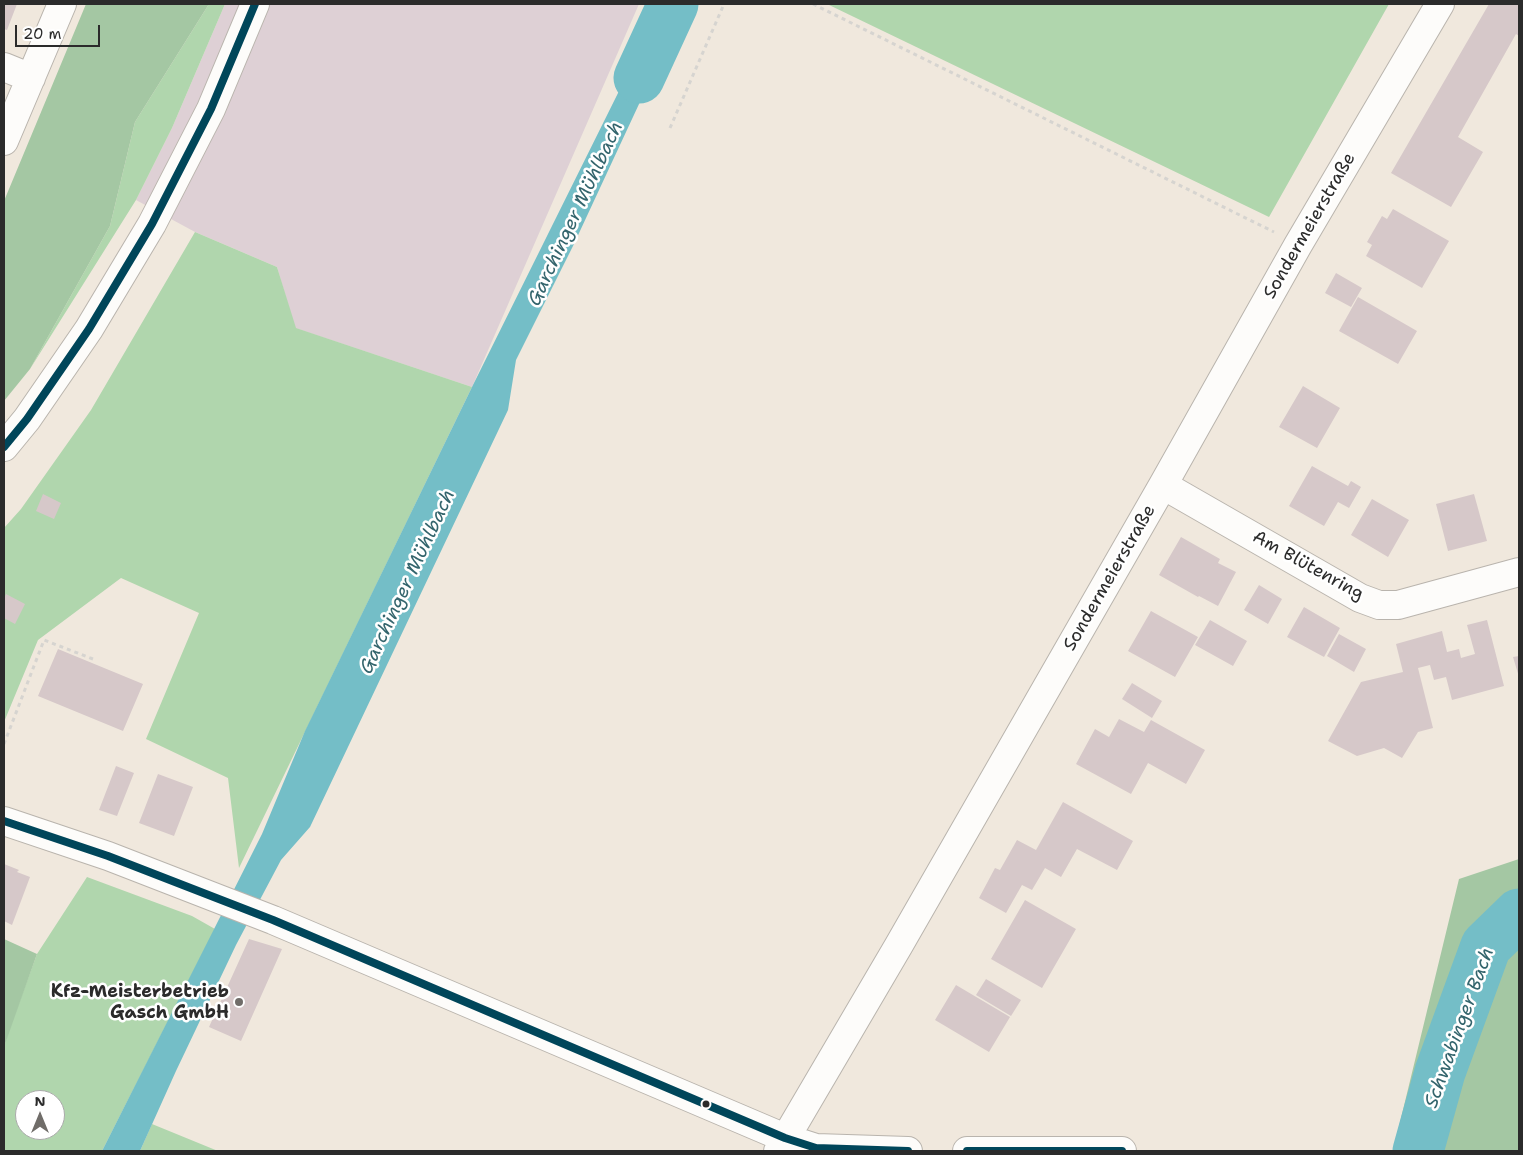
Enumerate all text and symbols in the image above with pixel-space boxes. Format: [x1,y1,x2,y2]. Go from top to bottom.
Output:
scale bar [18,15,102,47]
text: 20 m [23,24,62,44]
water label: Garchinger Mühlbach [523,118,629,310]
street label: Sondermeierstraße [1259,149,1361,303]
water label: Garchinger Mühlbach [355,486,461,678]
street label: Sondermeierstraße [1059,501,1161,655]
street label: Am Blütenring [1249,527,1367,605]
water label: Schwabinger Bach [1420,945,1500,1111]
place label: Kfz-Meisterbetrieb Gasch GmbH [51,981,229,1024]
marker: Kfz-Meisterbetrieb Gasch GmbH [233,996,245,1008]
north arrow [15,1090,65,1140]
text: N [34,1092,46,1110]
unlabelled marker [701,1099,711,1109]

